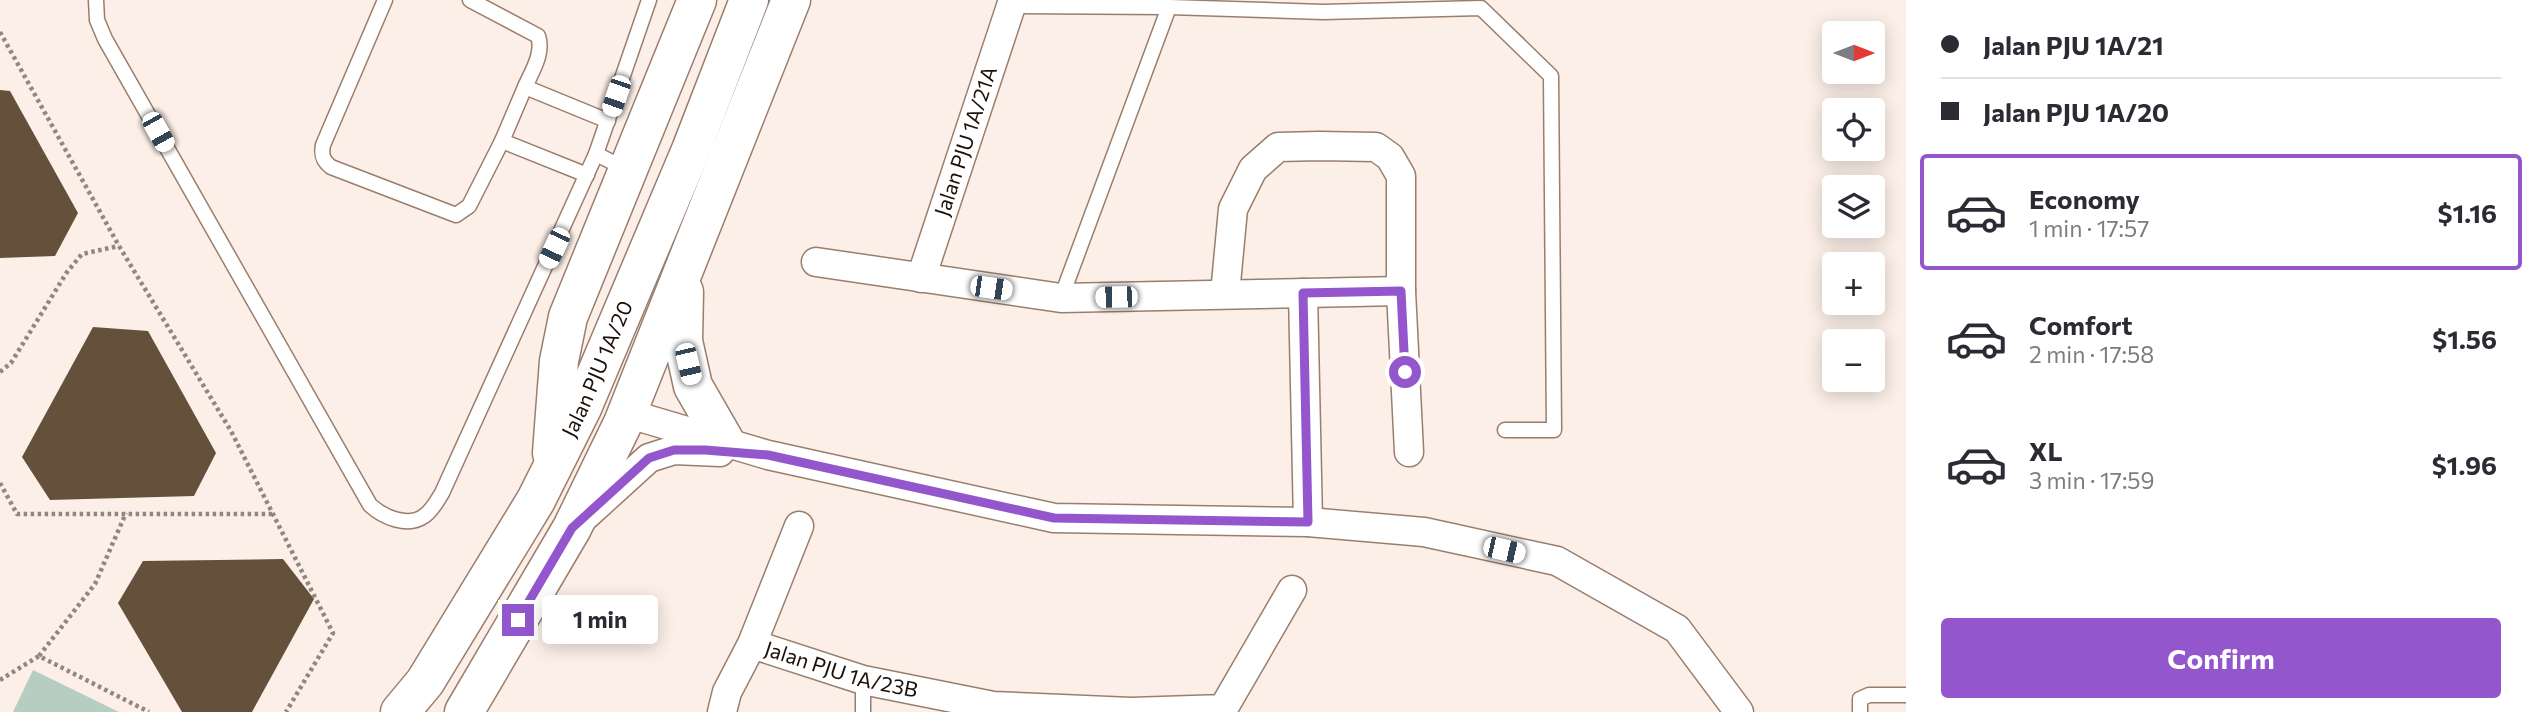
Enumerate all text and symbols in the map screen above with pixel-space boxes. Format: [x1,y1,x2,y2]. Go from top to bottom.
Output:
north arrow [1822,21,1885,84]
map controls [1822,21,1885,392]
text: Jalan PJU 1A/21 [1983,29,2164,60]
street label: Jalan PJU 1A/21A [928,63,1001,219]
car [600,73,633,119]
text: Jalan PJU 1A/20 [1983,96,2169,127]
button: locate [1822,98,1885,161]
car [139,109,178,155]
button: layers [1822,175,1885,238]
icon: car [1945,181,2008,244]
text: Economy [2029,183,2140,214]
text: $1.16 [2438,197,2497,228]
text: 1 min · 17:57 [2029,214,2149,242]
car [536,225,573,271]
button: + [1822,252,1885,315]
car [969,275,1014,301]
car [1095,286,1138,308]
street label: Jalan PJU 1A/20 [555,297,637,441]
icon: car [1945,307,2008,370]
text: Comfort [2029,309,2132,340]
text: $1.56 [2432,323,2497,354]
button: − [1822,329,1885,392]
text: 2 min · 17:58 [2029,340,2154,368]
car [674,341,703,387]
route start [1389,356,1421,388]
icon: car [1945,433,2008,496]
text: XL [2029,435,2063,466]
text: $1.96 [2432,449,2497,480]
text: 3 min · 17:59 [2029,466,2155,494]
car [1482,535,1527,565]
callout: 1 min [542,596,658,644]
route end [502,604,534,636]
text: 1 min [573,605,627,633]
button: Confirm [1941,618,2501,698]
street label: Jalan PJU 1A/23B [762,635,920,702]

